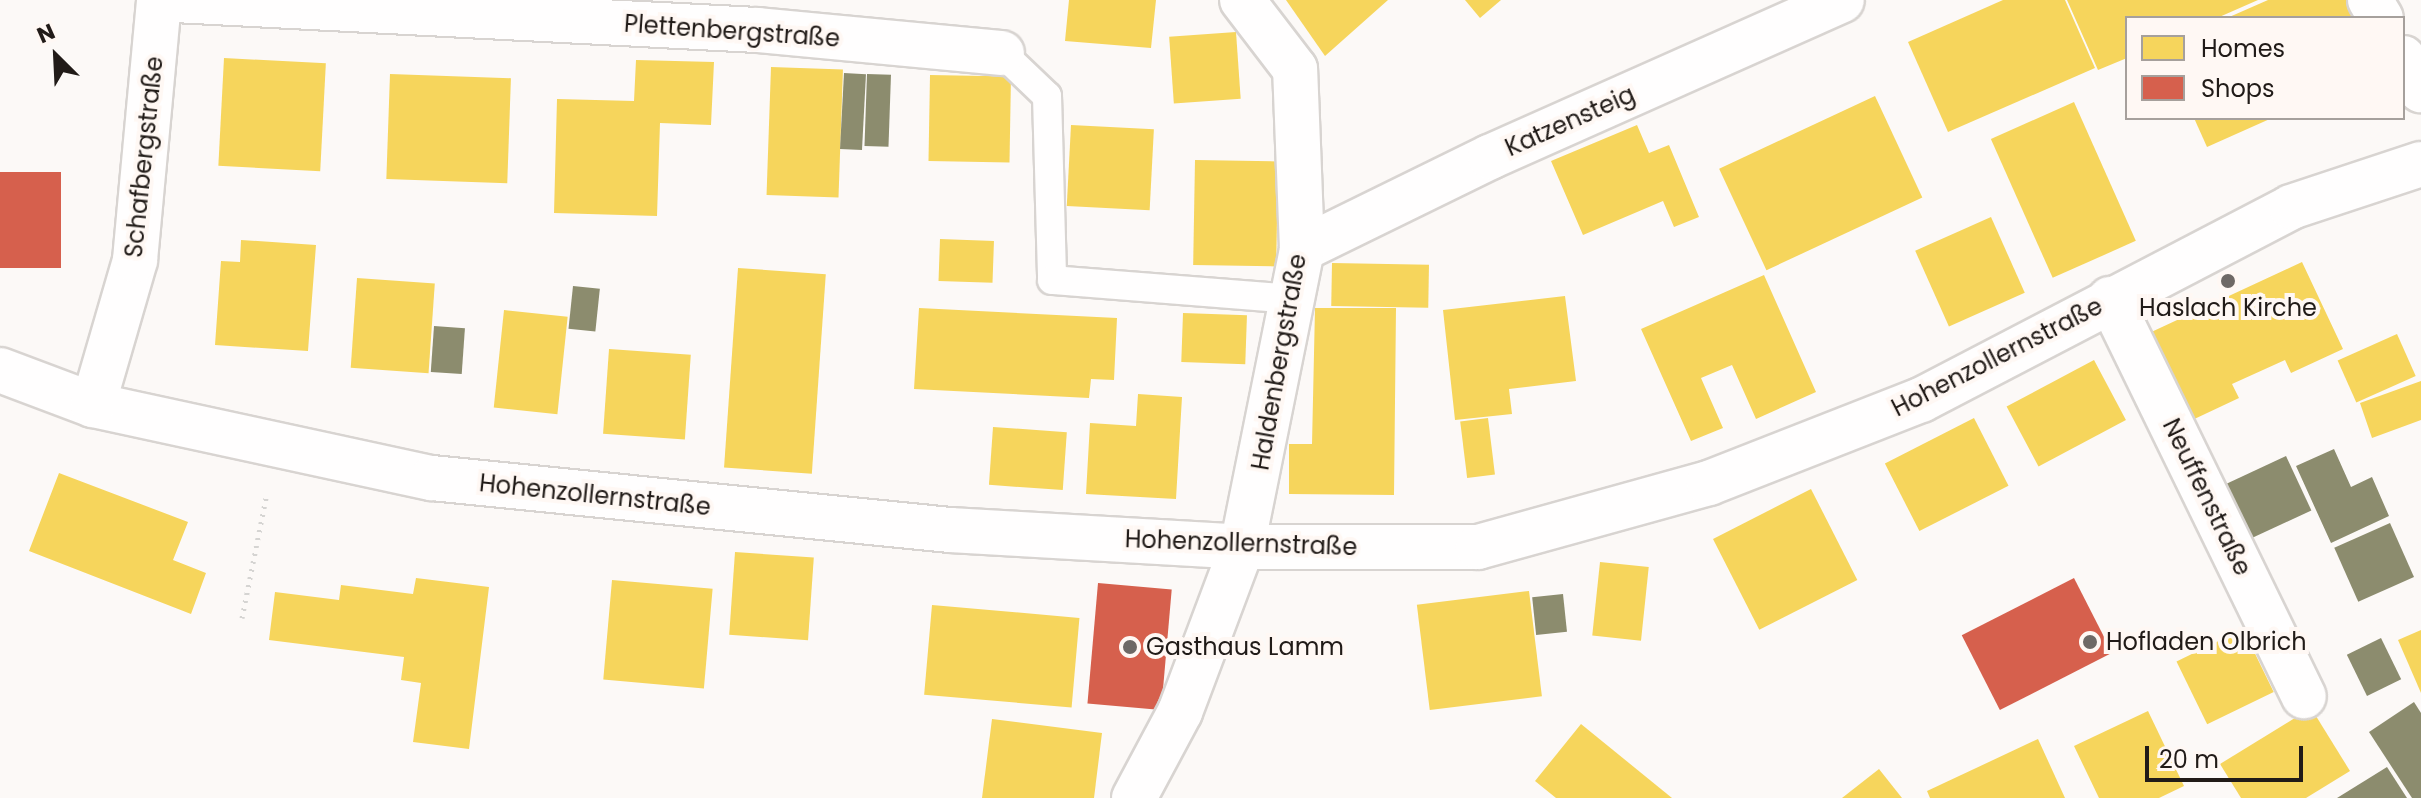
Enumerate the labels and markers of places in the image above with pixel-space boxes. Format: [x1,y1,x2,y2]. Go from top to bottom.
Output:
marker: Haslach Kirche [2219,272,2237,290]
place label: Haslach Kirche [2139,294,2317,322]
place label: Hofladen Olbrich [2106,628,2307,656]
place label: Gasthaus Lamm [1146,633,1344,661]
marker: Hofladen Olbrich [2081,633,2099,651]
marker: Gasthaus Lamm [1121,638,1139,656]

